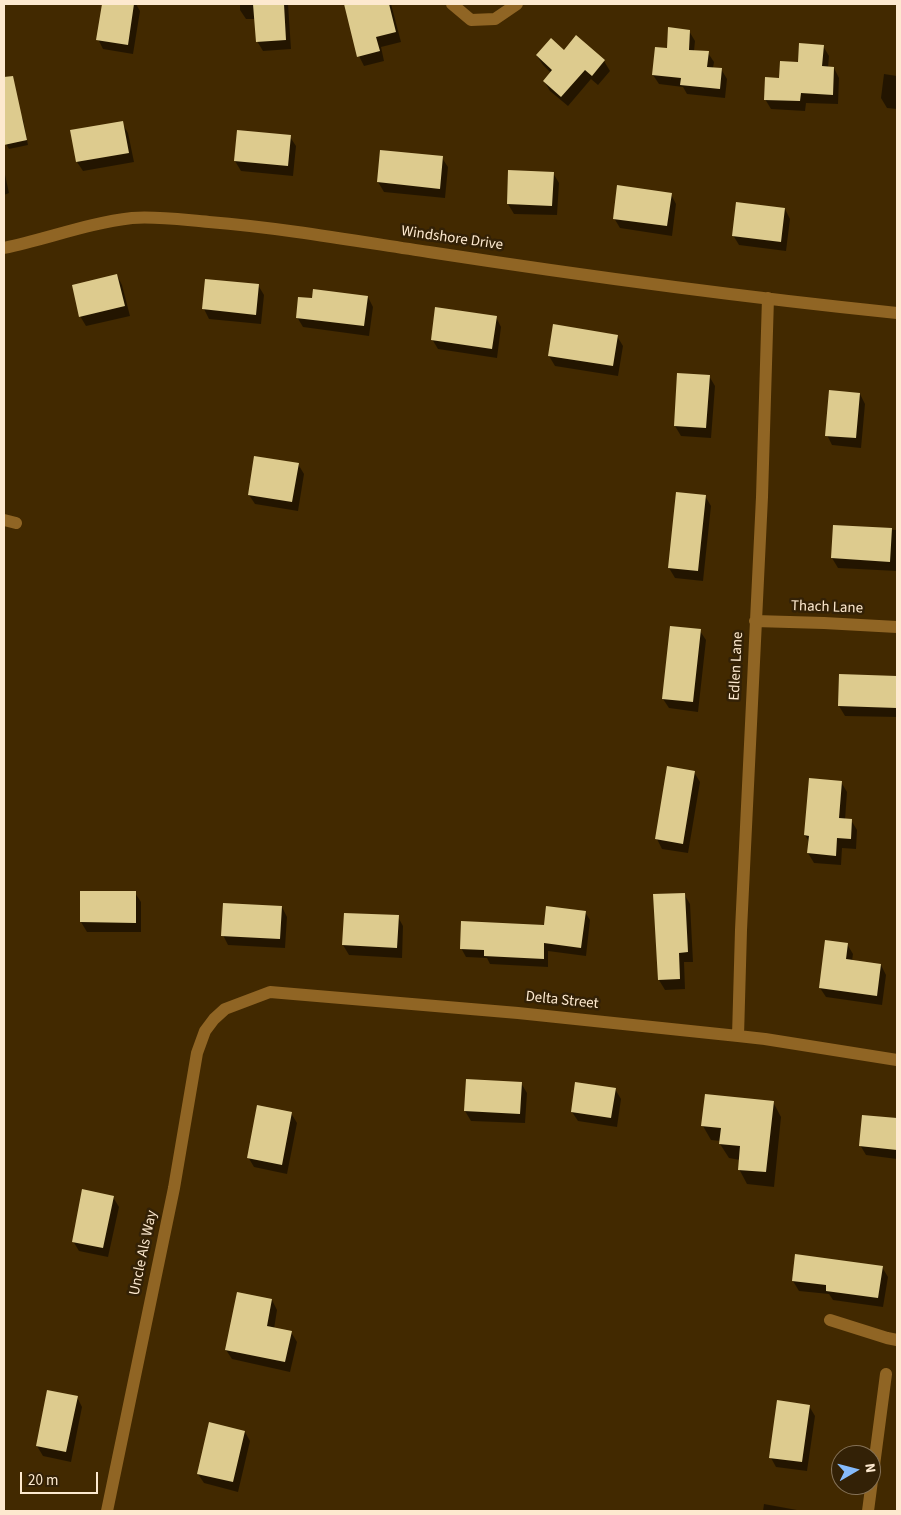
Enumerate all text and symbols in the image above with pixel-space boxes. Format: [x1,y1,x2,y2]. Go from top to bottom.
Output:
street label: Windshore Drive [400,223,504,255]
street label: Thach Lane [791,598,863,618]
street label: Edlen Lane [726,631,748,701]
street label: Delta Street [525,988,599,1014]
street label: Uncle Als Way [126,1209,162,1297]
north arrow [831,1445,881,1495]
scale bar [22,1462,100,1494]
text: N [859,1462,880,1474]
text: 20 m [28,1470,58,1491]

